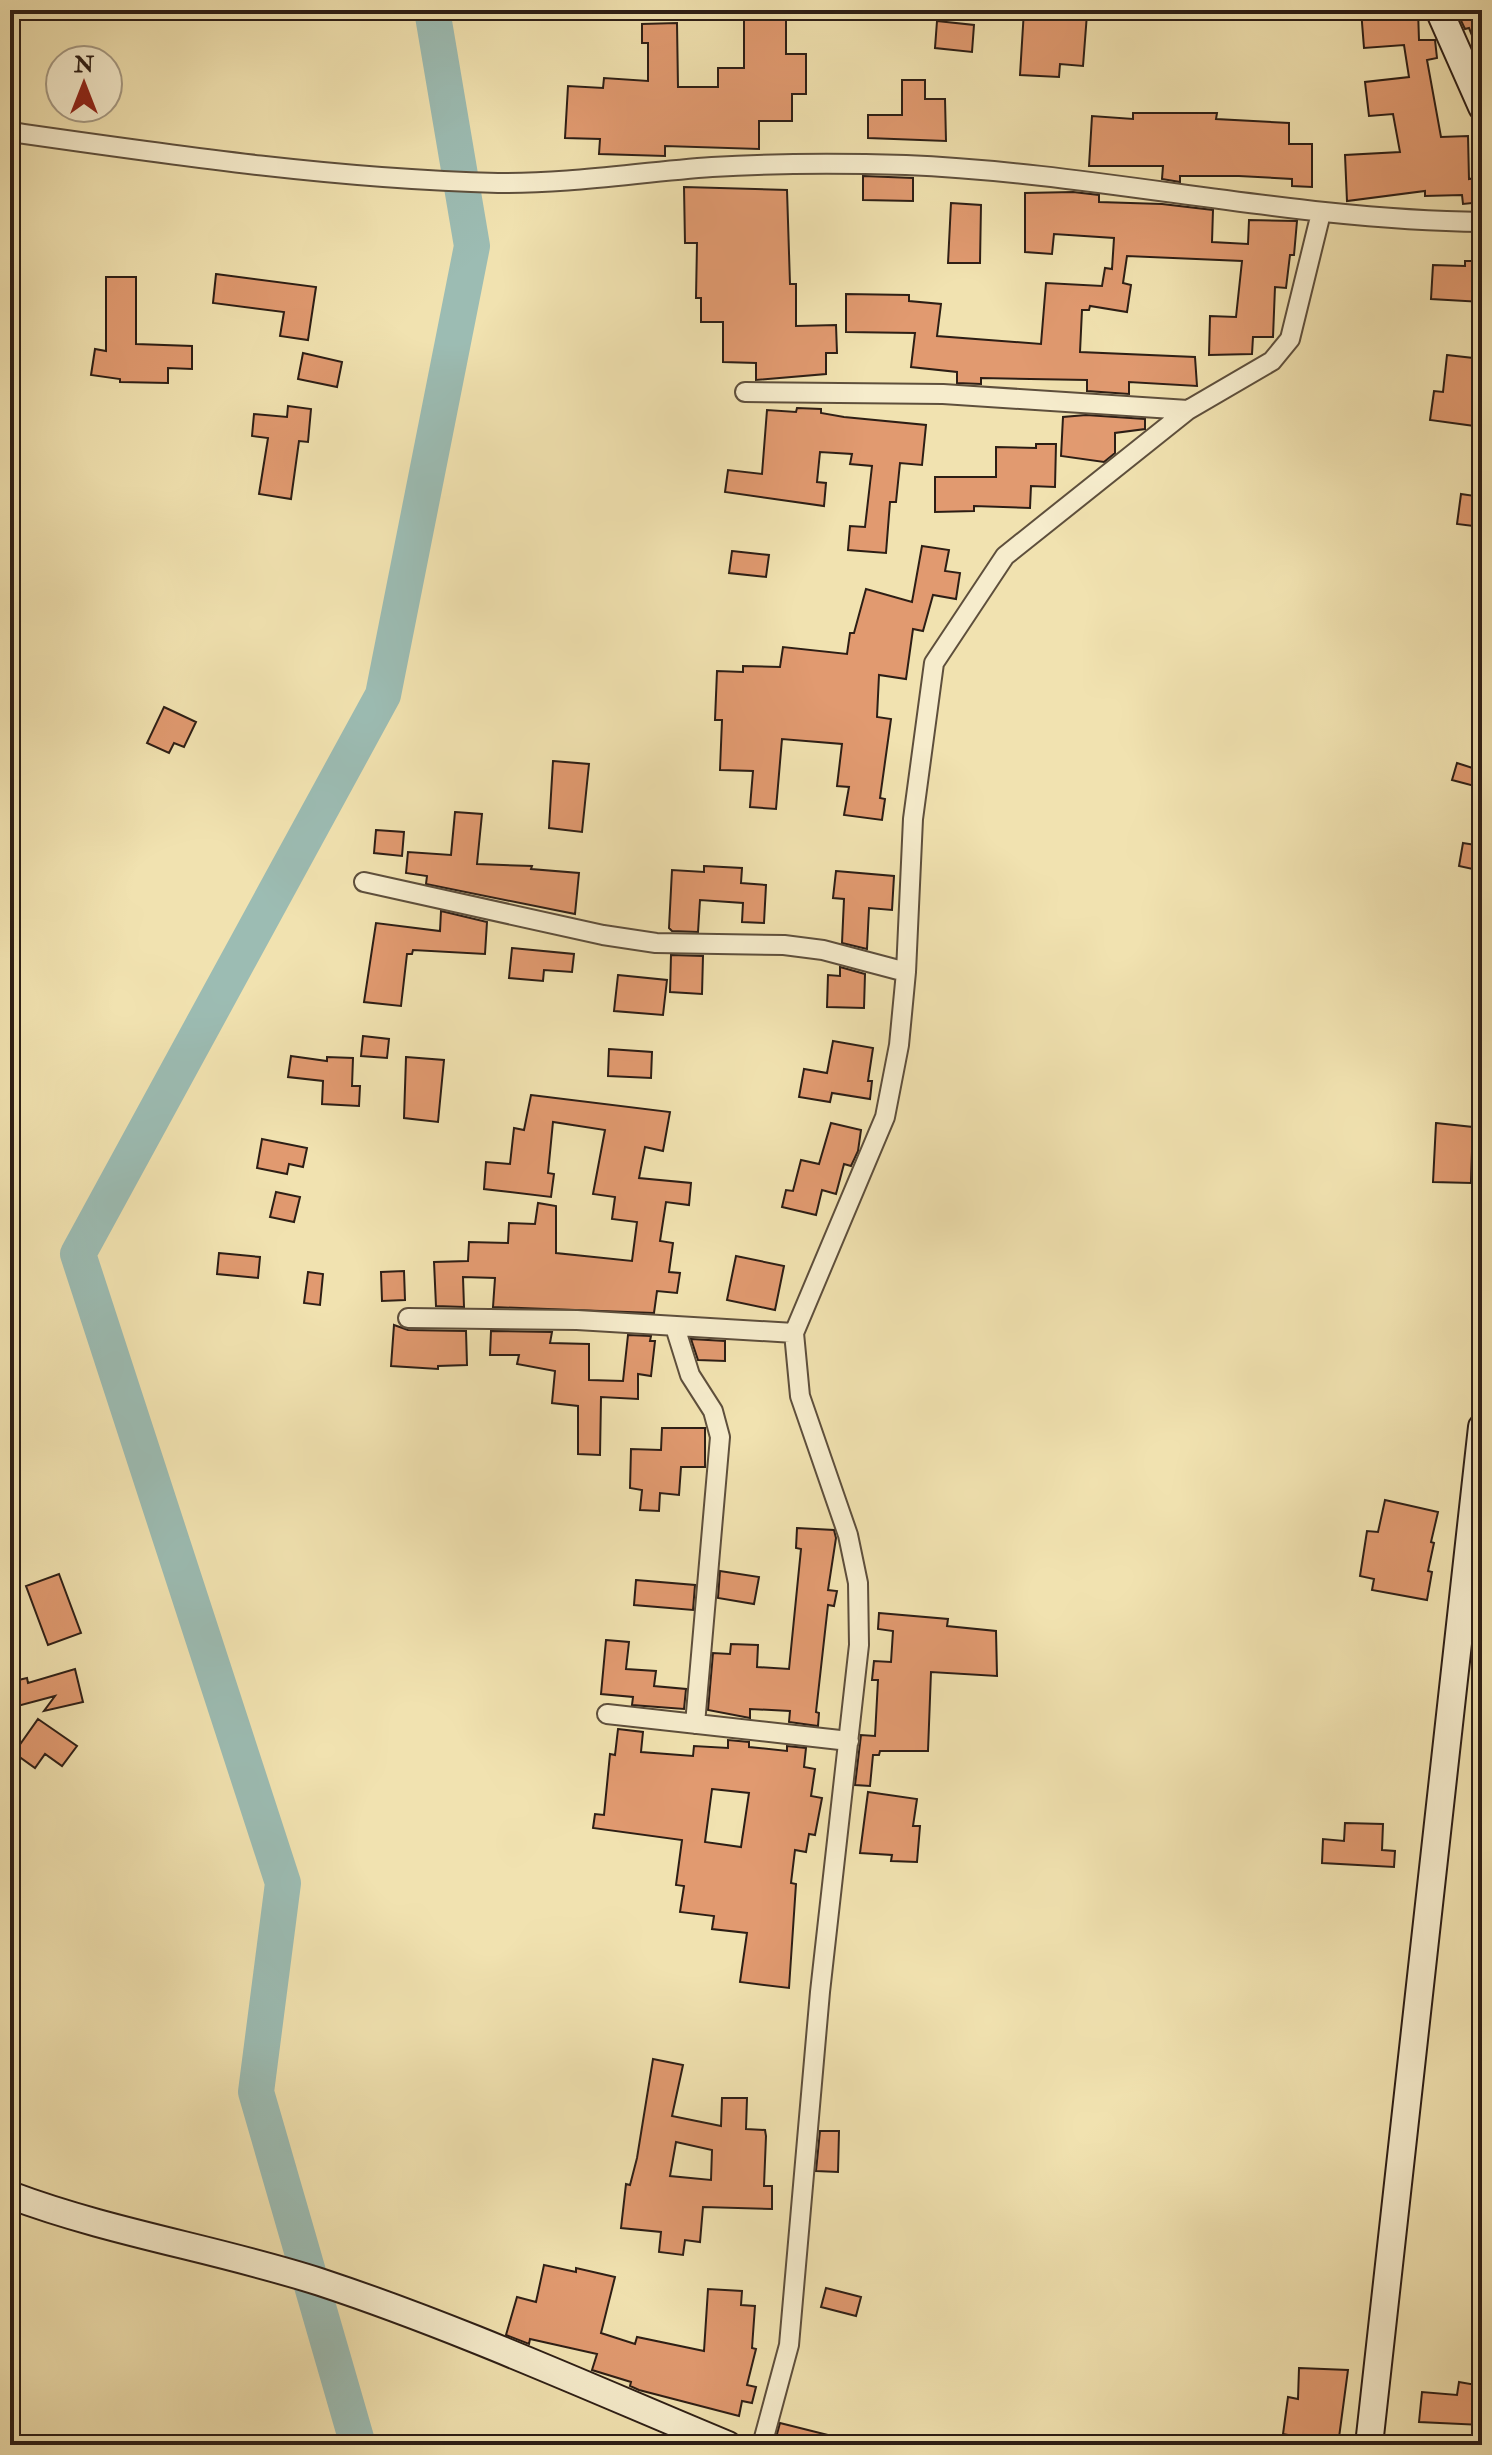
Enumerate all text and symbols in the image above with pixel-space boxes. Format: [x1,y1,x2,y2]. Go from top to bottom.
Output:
north arrow [44,44,124,124]
text: N [73,51,94,79]

